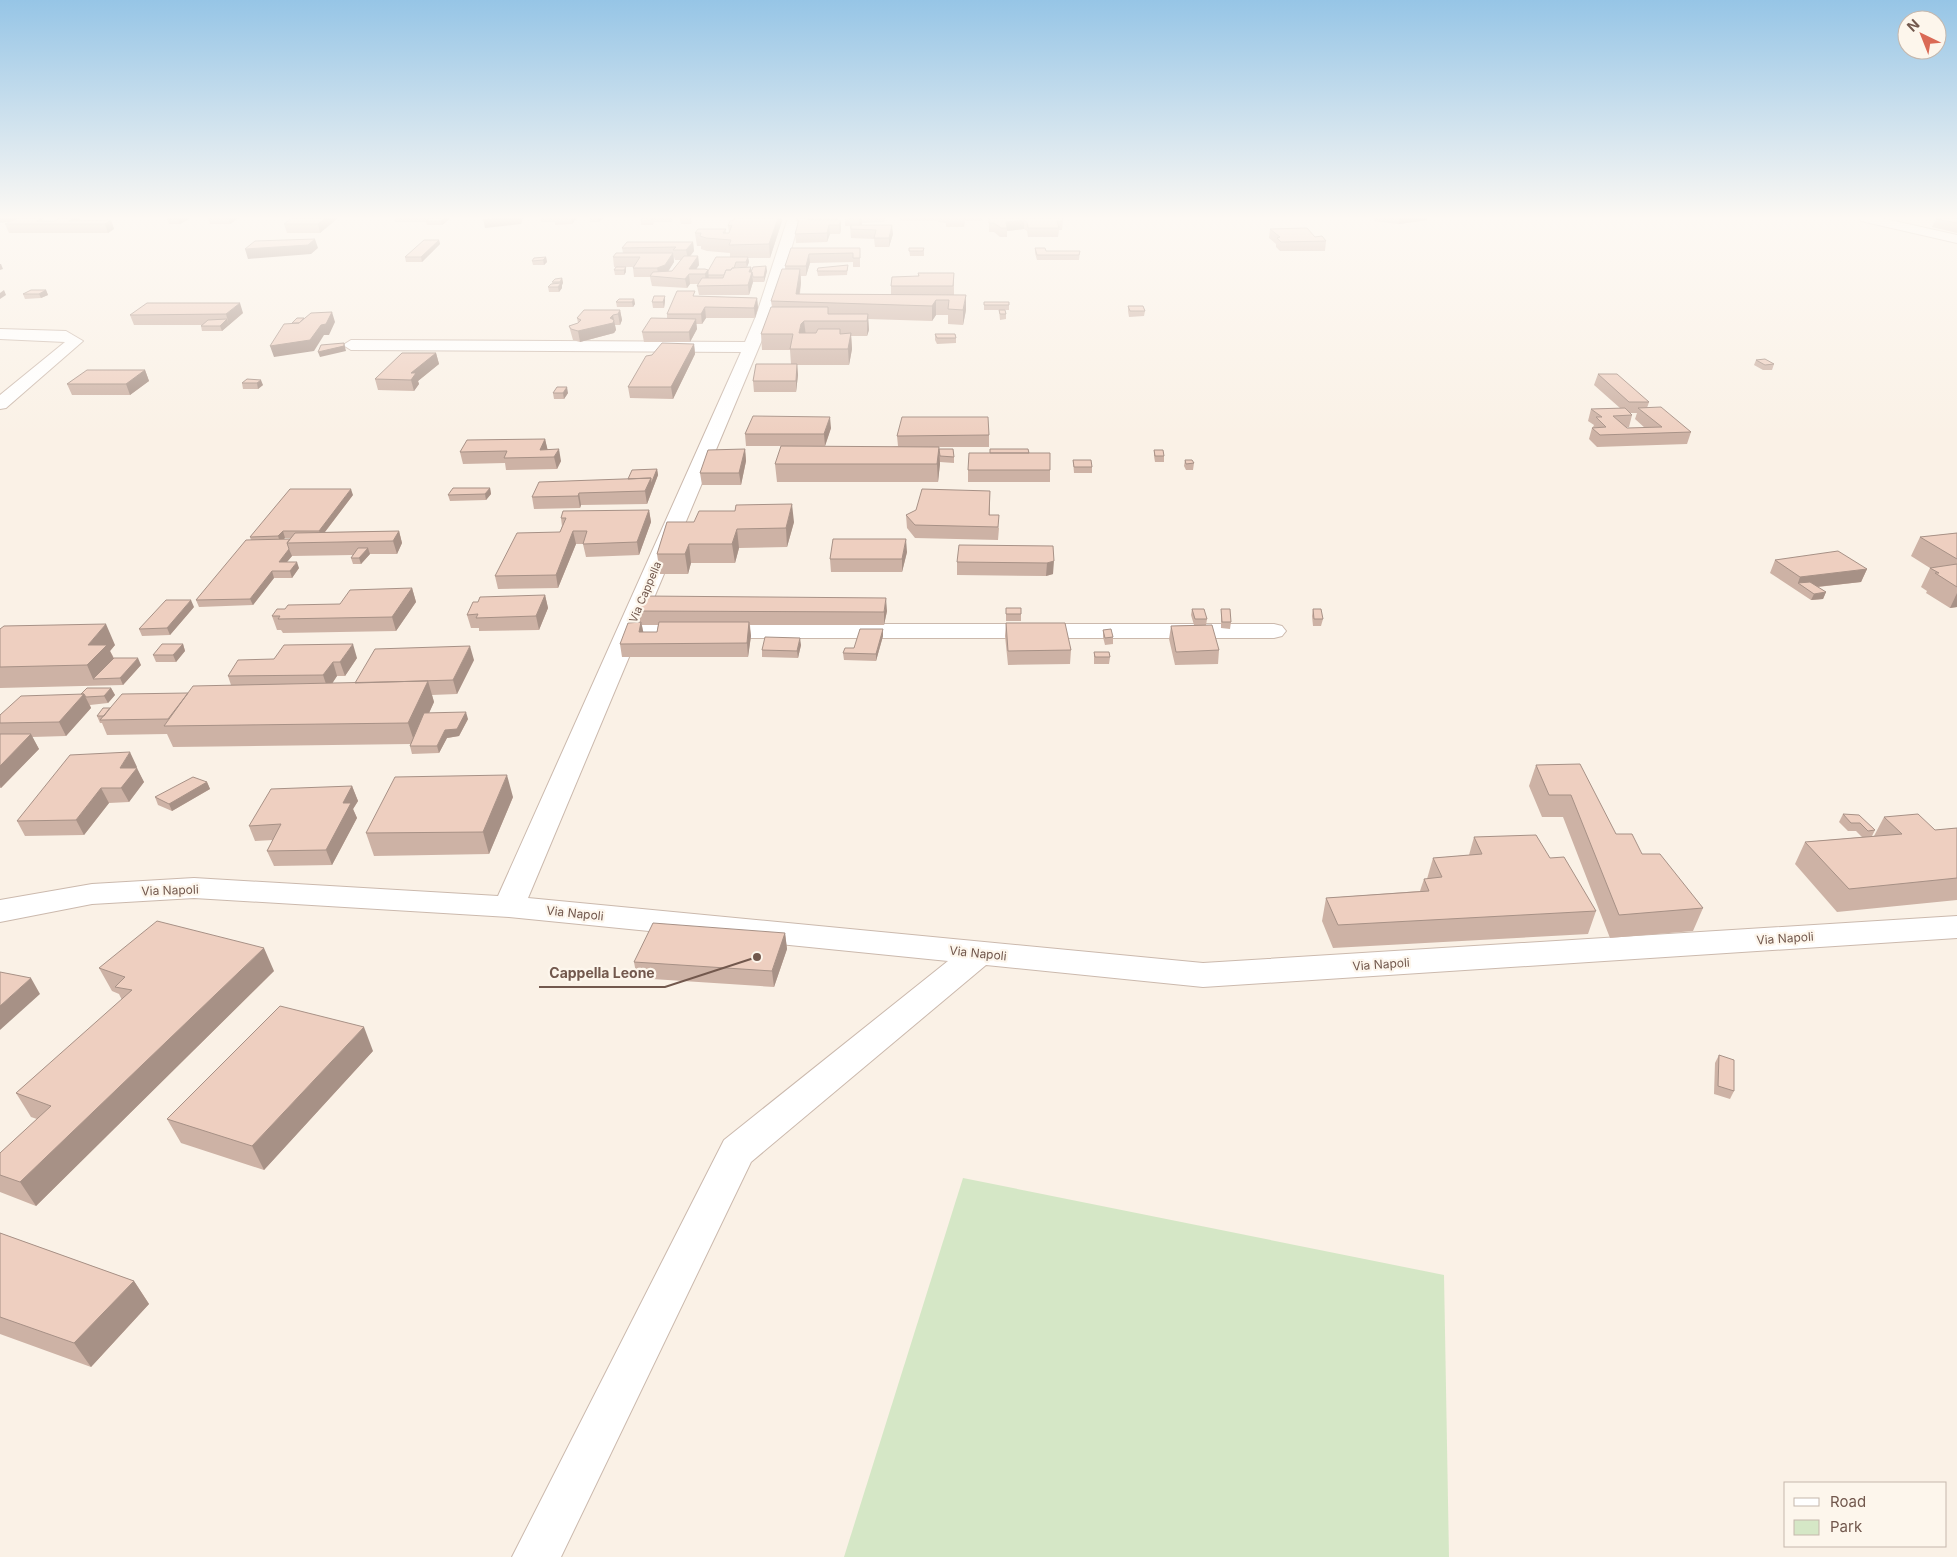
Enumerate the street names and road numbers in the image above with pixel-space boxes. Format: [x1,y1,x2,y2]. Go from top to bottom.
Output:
street label: Via Cappella [626,559,664,625]
street label: Via Napoli [141,881,199,898]
street label: Via Napoli [546,903,604,923]
street label: Via Napoli [1756,929,1814,947]
street label: Via Napoli [949,943,1007,963]
street label: Via Napoli [1352,955,1410,973]

